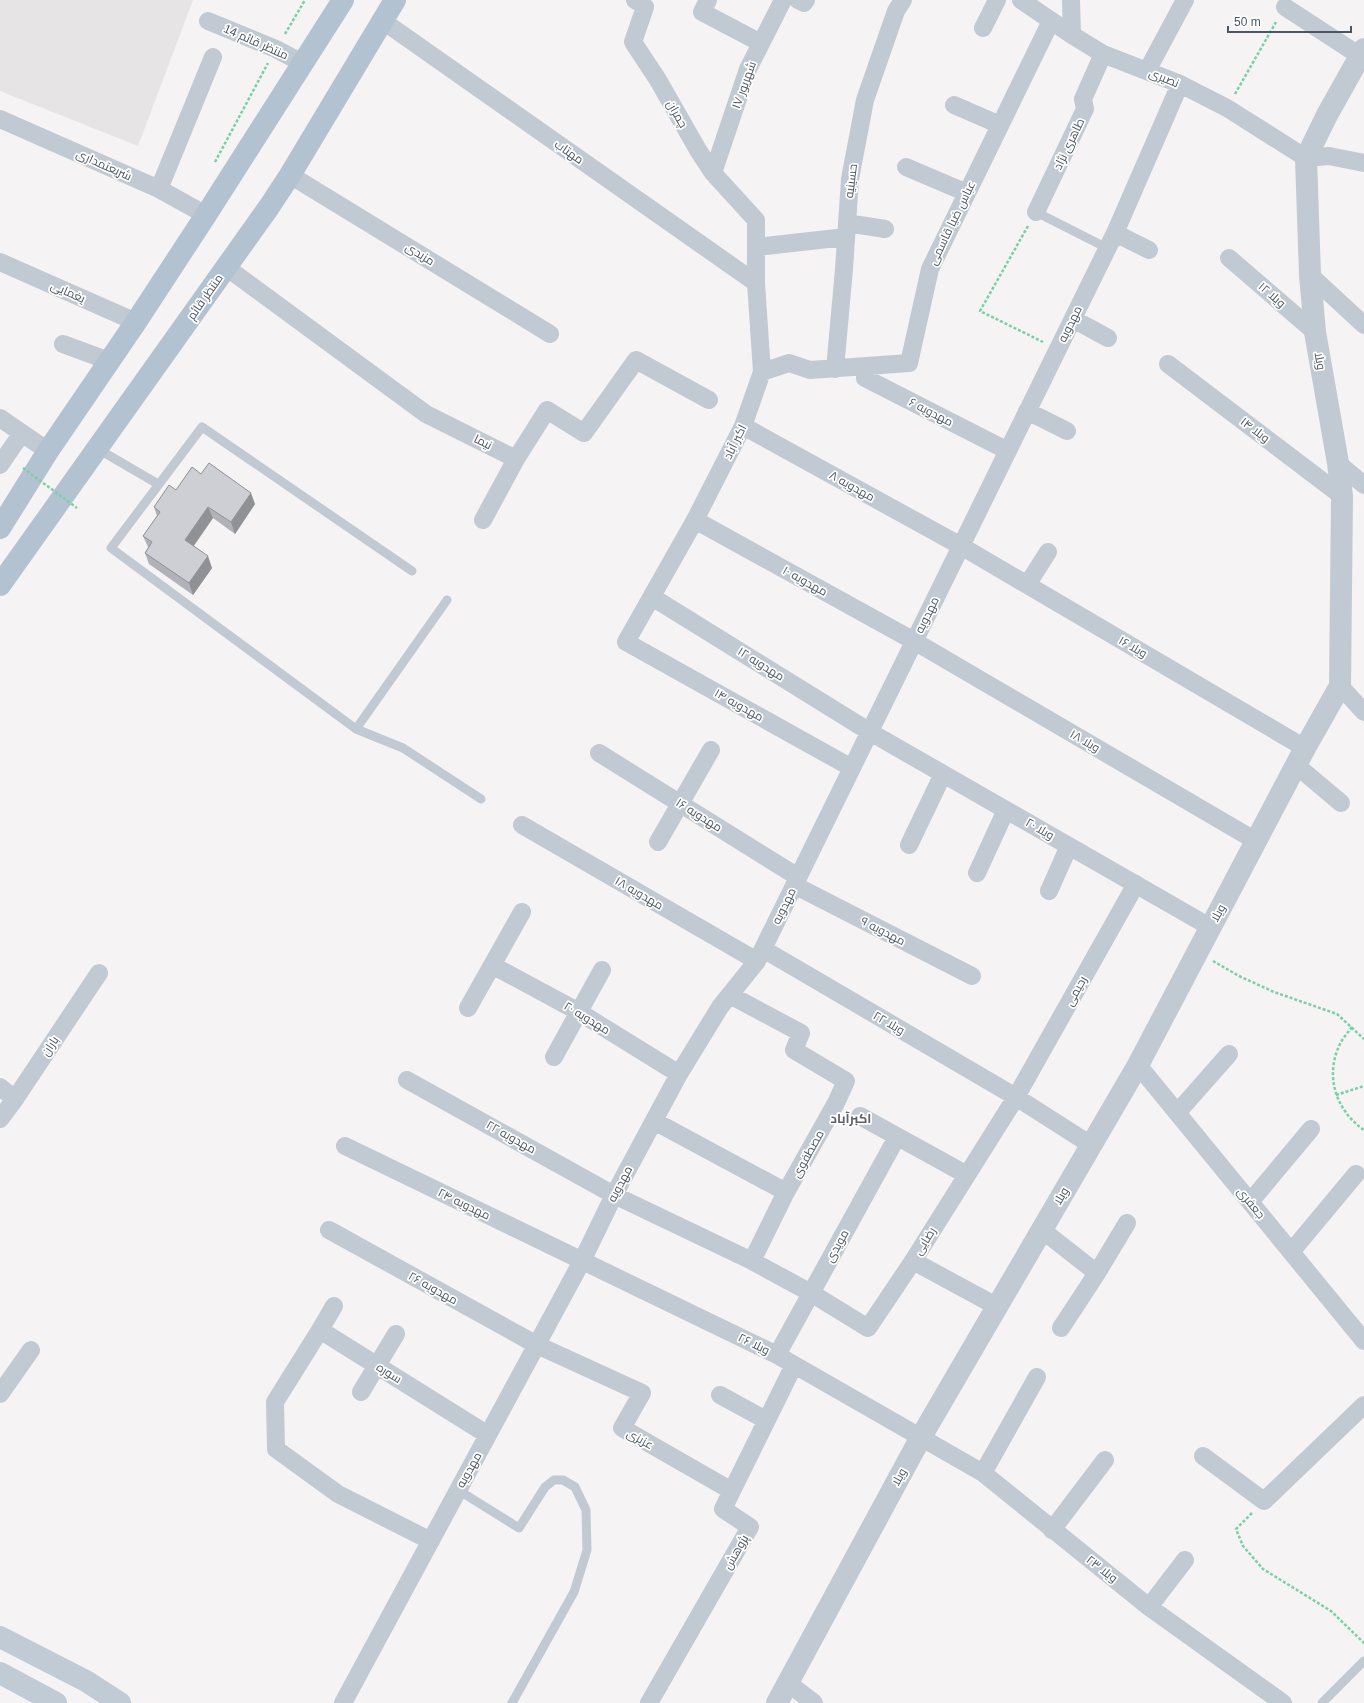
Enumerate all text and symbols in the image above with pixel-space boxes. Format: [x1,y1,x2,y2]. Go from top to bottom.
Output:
scale bar [1228,8,1351,34]
text: 50 m [1234,15,1261,29]
street label: منتظر قائم 14 [221,22,291,63]
street label: ۱۷ شهریور [729,59,759,111]
street label: نصیری [1147,66,1181,90]
street label: چمران [662,98,690,131]
street label: طاهری نژاد [1051,116,1087,172]
street label: مهتاب [552,137,586,167]
street label: شریعتمداری [74,147,134,183]
street label: حسینیه [842,163,860,199]
street label: عباس ضیا قاسمی [926,179,978,267]
street label: مزیدی [403,240,437,268]
street label: منتظر قائم [184,271,227,323]
street label: یغمایی [49,278,88,306]
street label: ویلا ۱۲ [1256,279,1288,311]
street label: مهدویه [1055,304,1085,344]
street label: ویلا [1312,351,1328,371]
street label: مهدویه ۶ [907,395,955,429]
street label: ویلا ۱۴ [1238,415,1272,445]
street label: اکبر آباد [721,422,749,462]
street label: نیما [472,432,494,452]
street label: مهدویه ۸ [827,468,877,504]
street label: مهدویه ۱۰ [780,563,830,599]
street label: مهدویه [912,595,942,635]
street label: ویلا ۱۶ [1116,633,1150,661]
street label: مهدویه ۱۲ [735,644,787,684]
street label: مهدویه ۱۴ [712,686,766,724]
street label: ویلا ۱۸ [1067,727,1103,755]
street label: مهدویه ۱۶ [673,795,725,835]
street label: ویلا ۲۰ [1023,815,1057,843]
street label: مهدویه ۱۸ [612,874,666,912]
street label: مهدویه [769,886,799,926]
street label: ویلا [1208,902,1228,924]
street label: مهدویه ۹ [858,914,908,948]
street label: رحیمی [1062,974,1090,1008]
street label: مهدویه ۲۰ [561,999,613,1037]
street label: ویلا ۲۲ [871,1008,907,1038]
street label: باران [38,1033,62,1059]
district label: اکبرآباد [831,1111,871,1126]
street label: مهدویه ۲۲ [484,1118,538,1156]
street label: مصطفوی [789,1128,827,1180]
street label: مهدویه [605,1164,635,1204]
street label: جعفری [1234,1184,1268,1222]
street label: مهدویه ۲۴ [436,1185,492,1223]
street label: ویلا [1050,1185,1072,1207]
street label: رضایی [911,1224,939,1258]
street label: مویدی [822,1227,852,1265]
street label: مهدویه ۲۶ [406,1269,460,1307]
street label: ویلا ۲۶ [736,1330,772,1358]
street label: سوره [374,1360,404,1386]
street label: عزیزی [624,1426,656,1452]
street label: مهدویه [453,1450,485,1490]
street label: ویلا [889,1466,909,1488]
street label: پژوهش [720,1531,754,1573]
street label: ویلا ۲۳ [1084,1553,1120,1585]

